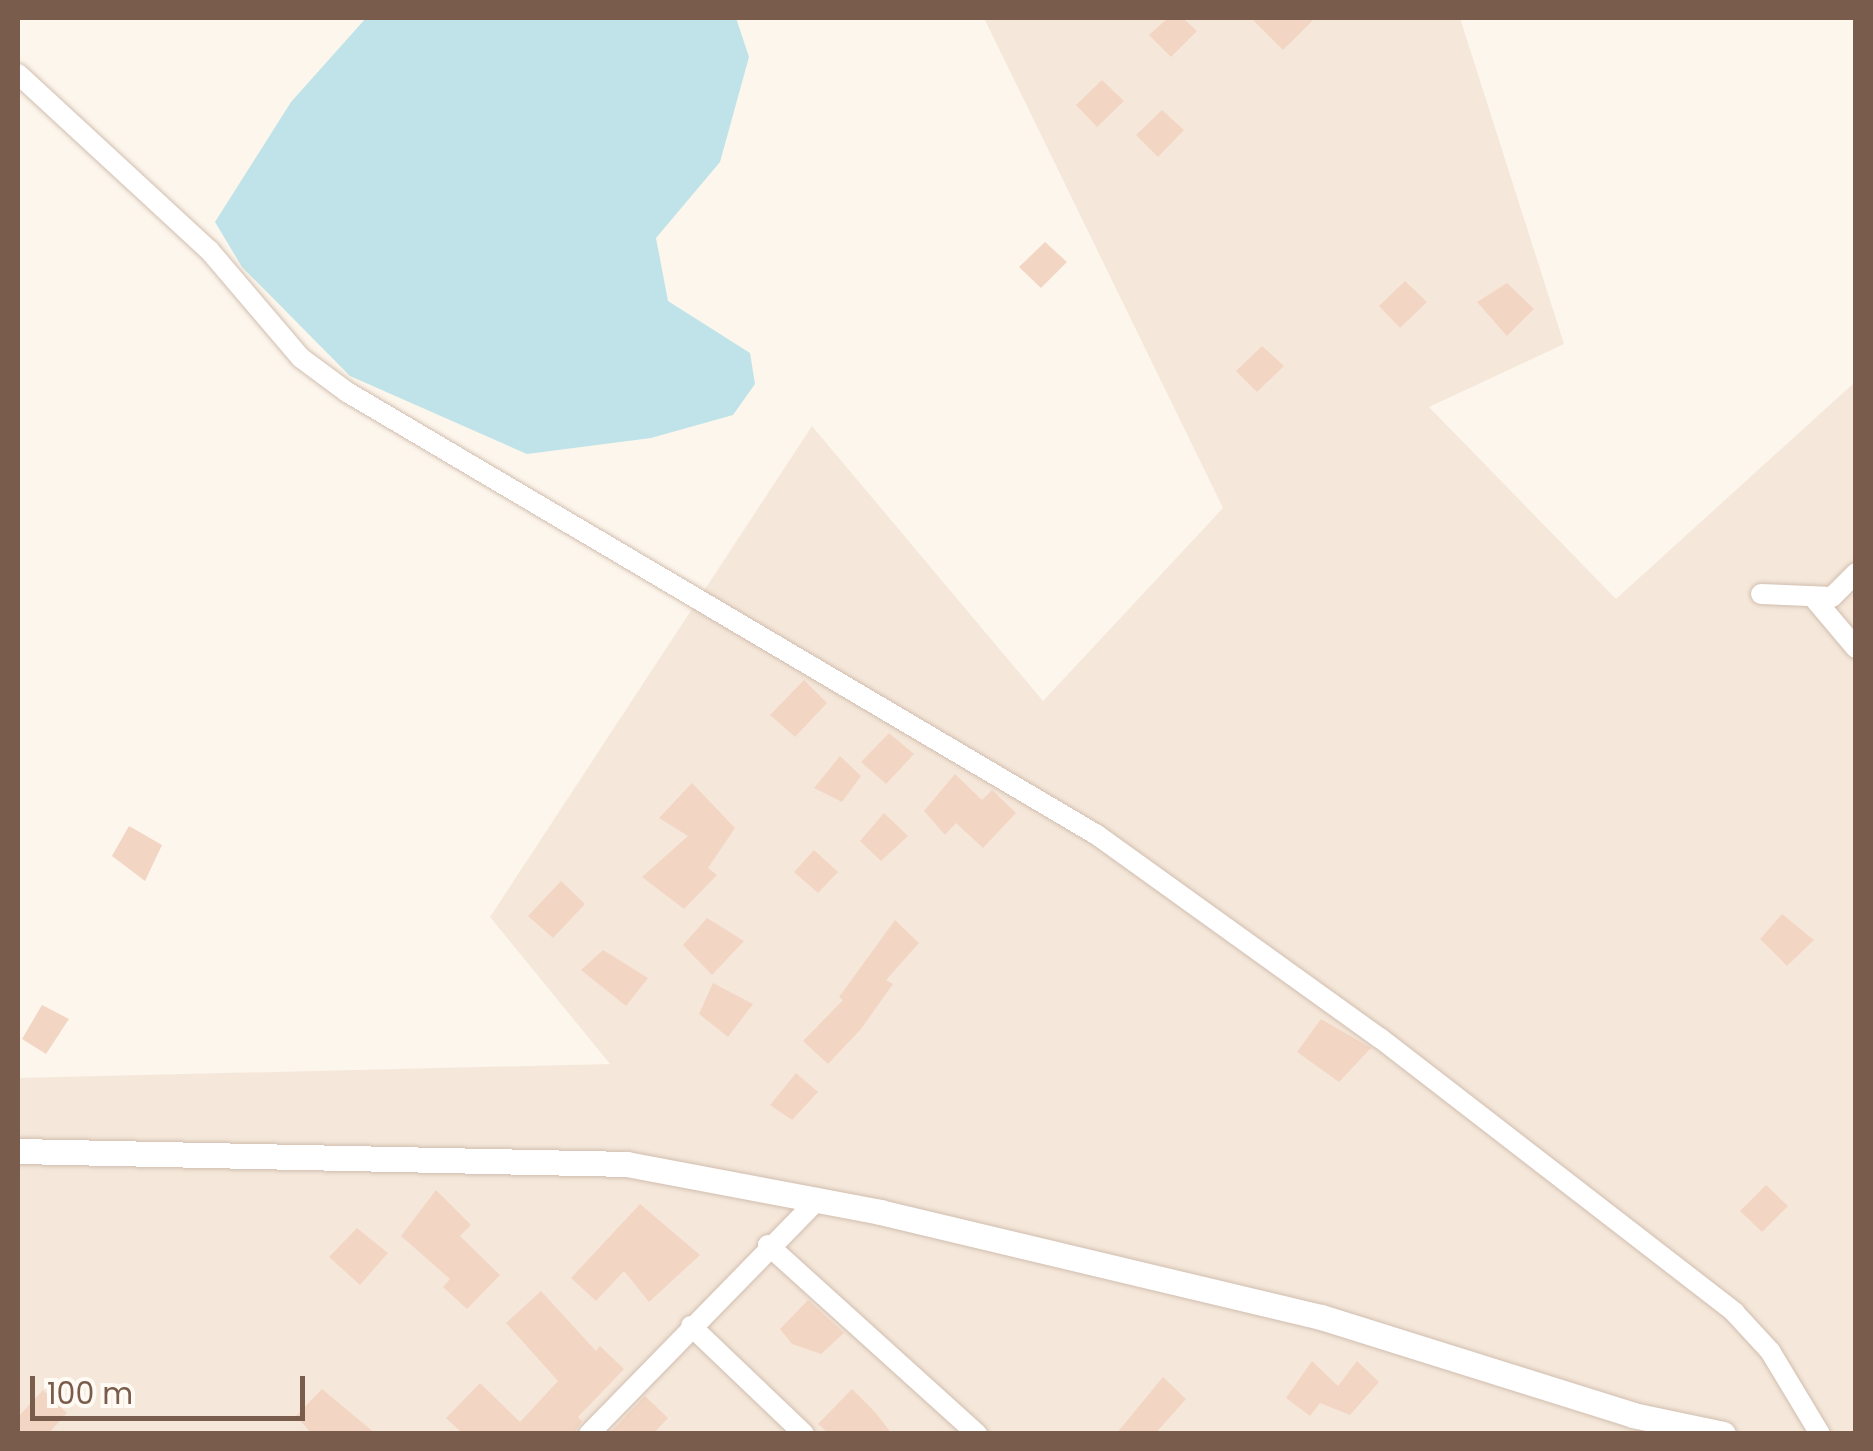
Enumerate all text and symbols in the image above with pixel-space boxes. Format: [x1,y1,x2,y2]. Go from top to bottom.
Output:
scale bar [35,1356,310,1418]
text: 100 m [47,1372,133,1415]

